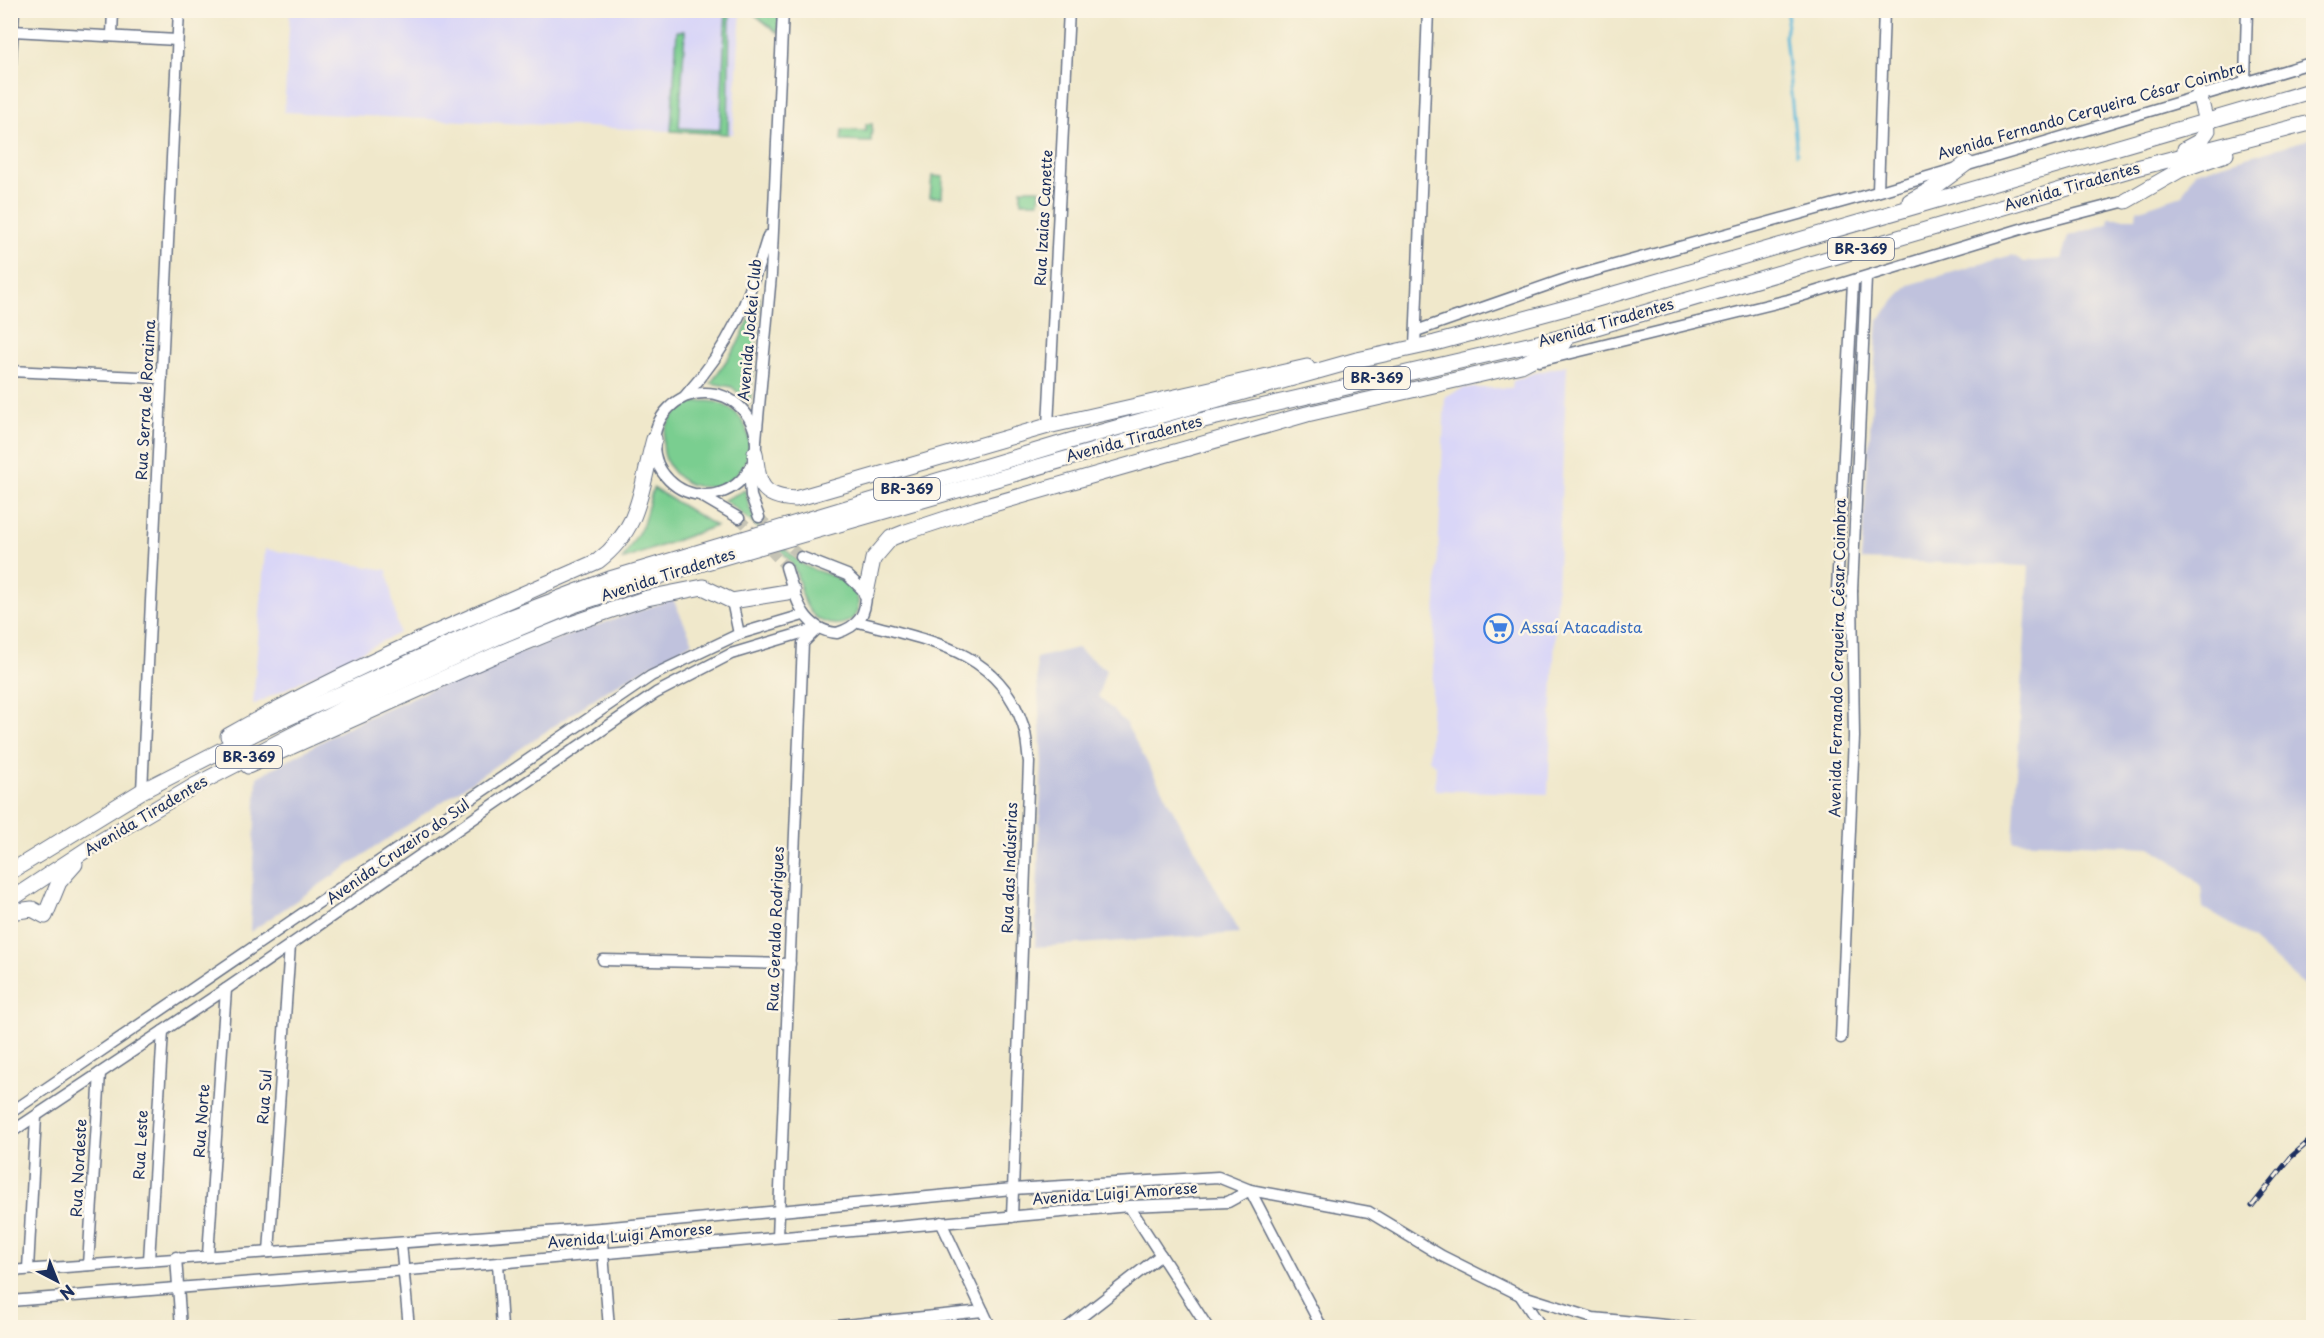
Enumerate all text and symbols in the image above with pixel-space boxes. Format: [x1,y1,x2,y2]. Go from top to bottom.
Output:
street label: Avenida Fernando Cerqueira César Coimbra [1934,54,2248,165]
street label: Rua Izaias Canette [1027,149,1058,287]
street label: Avenida Tiradentes [2001,155,2142,216]
road number: BR-369 [1828,238,1894,260]
street label: Avenida Jockei Club [731,258,766,402]
street label: Avenida Tiradentes [1535,291,1676,352]
street label: Rua Serra de Roraima [129,319,160,481]
road number: BR-369 [1344,367,1410,389]
street label: Avenida Tiradentes [1063,408,1204,467]
road number: BR-369 [874,478,940,500]
street label: Avenida Fernando Cerqueira César Coimbra [1822,498,1851,818]
street label: Avenida Tiradentes [597,541,738,606]
supermarket icon: Assaí Atacadista [1483,612,1515,644]
place label: Assaí Atacadista [1520,615,1643,638]
road number: BR-369 [216,746,282,768]
street label: Avenida Tiradentes [79,769,211,861]
street label: Avenida Cruzeiro do Sul [321,793,473,909]
street label: Rua das Indústrias [995,802,1022,934]
street label: Rua Geraldo Rodrigues [760,846,789,1012]
street label: Rua Sul [250,1069,277,1125]
street label: Rua Norte [186,1083,215,1159]
street label: Rua Leste [126,1109,153,1180]
street label: Rua Nordeste [63,1118,92,1218]
street label: Avenida Luigi Amorese [1032,1175,1198,1210]
street label: Avenida Luigi Amorese [546,1216,713,1253]
north arrow [27,1251,87,1311]
text: N [55,1280,80,1306]

